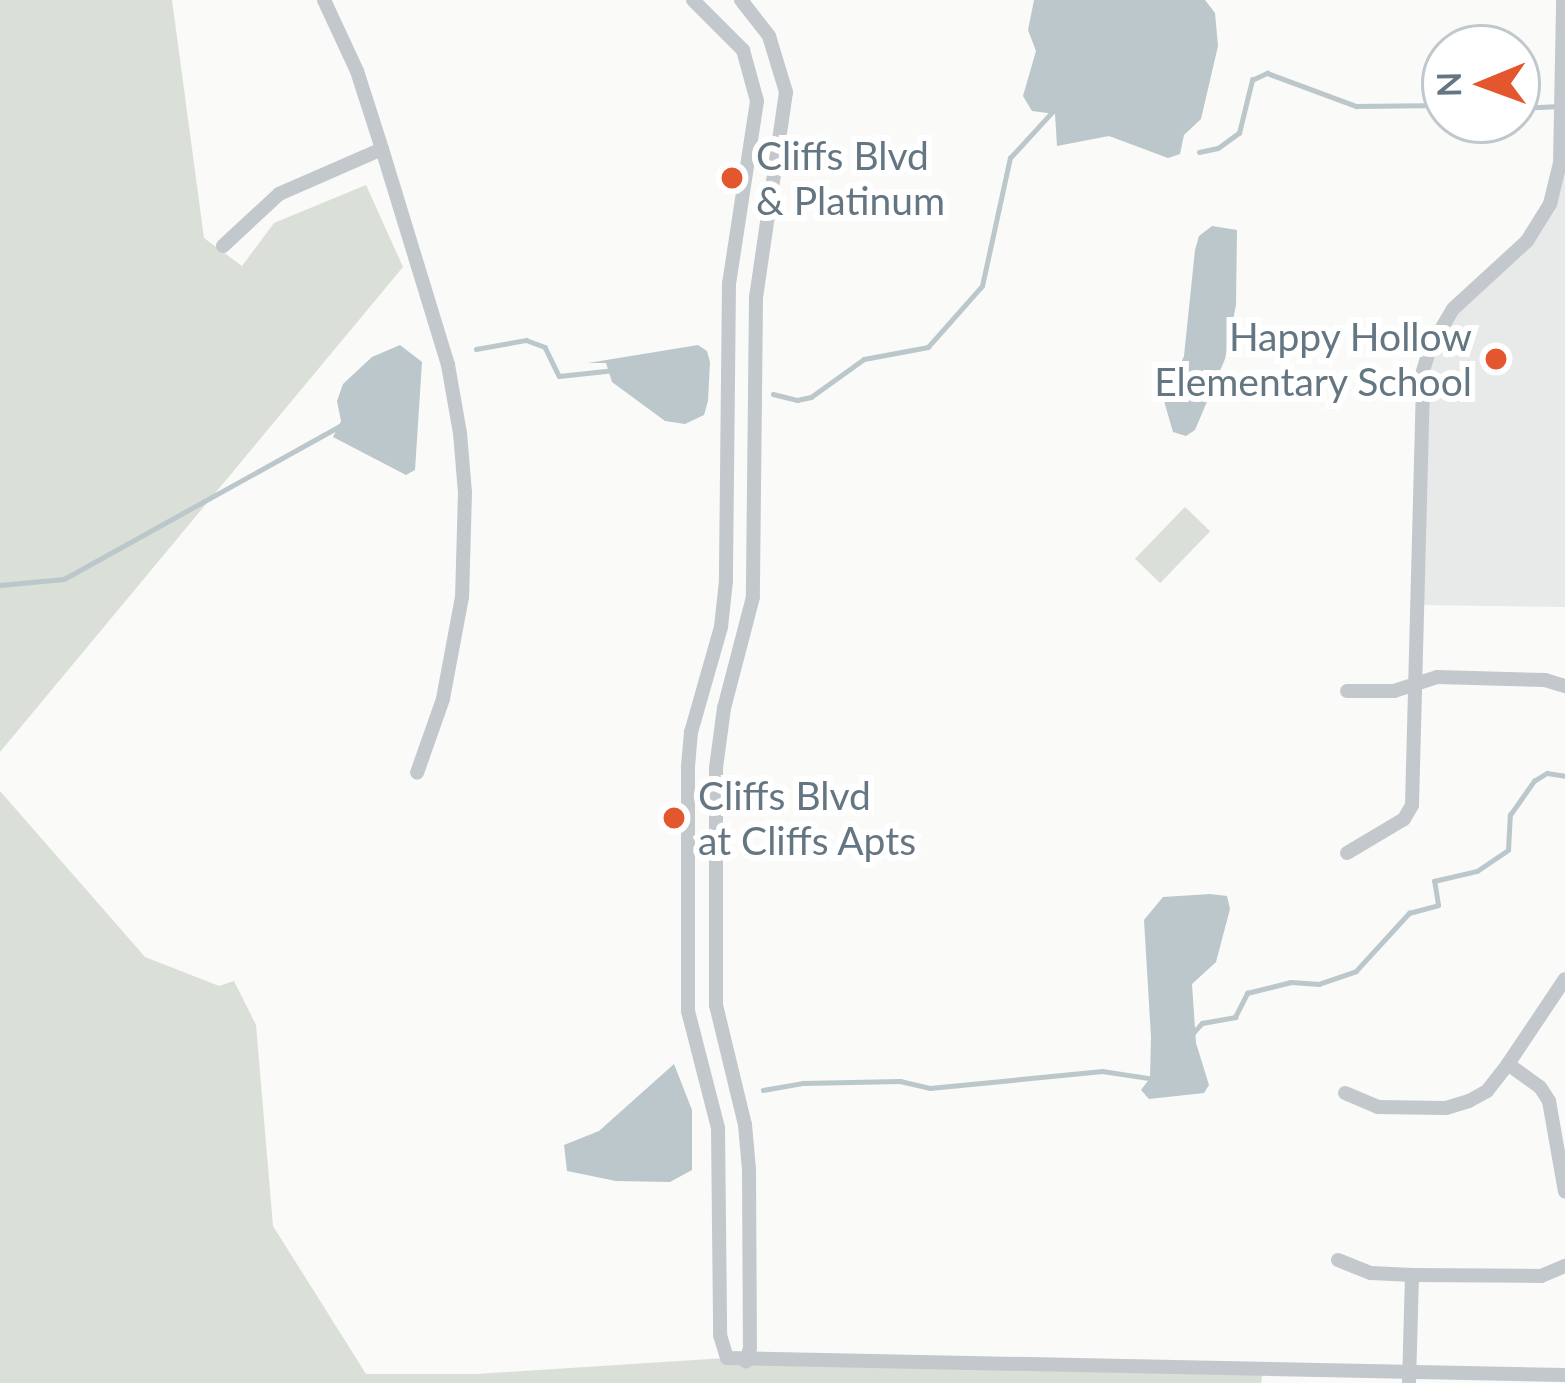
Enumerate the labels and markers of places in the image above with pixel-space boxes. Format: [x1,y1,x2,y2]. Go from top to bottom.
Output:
place label: Cliffs Blvd & Platinum [756,133,945,224]
marker: Cliffs Blvd & Platinum [719,165,745,191]
place label: Happy Hollow Elementary School [1153,314,1472,405]
marker: Happy Hollow Elementary School [1483,346,1509,372]
place label: Cliffs Blvd at Cliffs Apts [698,773,917,864]
marker: Cliffs Blvd at Cliffs Apts [661,805,687,831]

